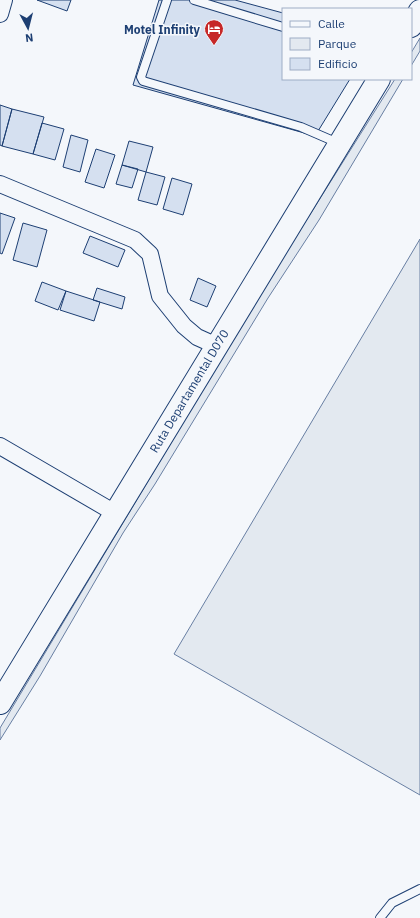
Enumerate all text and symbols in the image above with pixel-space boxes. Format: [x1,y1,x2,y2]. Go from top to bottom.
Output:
north arrow [8,8,48,48]
legend [282,8,412,80]
text: Calle [318,16,345,31]
hotel icon: Motel Infinity [203,18,225,46]
place label: Motel Infinity [124,22,201,37]
text: N [24,30,34,45]
text: Parque [318,36,357,51]
text: Edificio [318,56,358,71]
street label: Ruta Departamental D070 [146,327,232,455]

